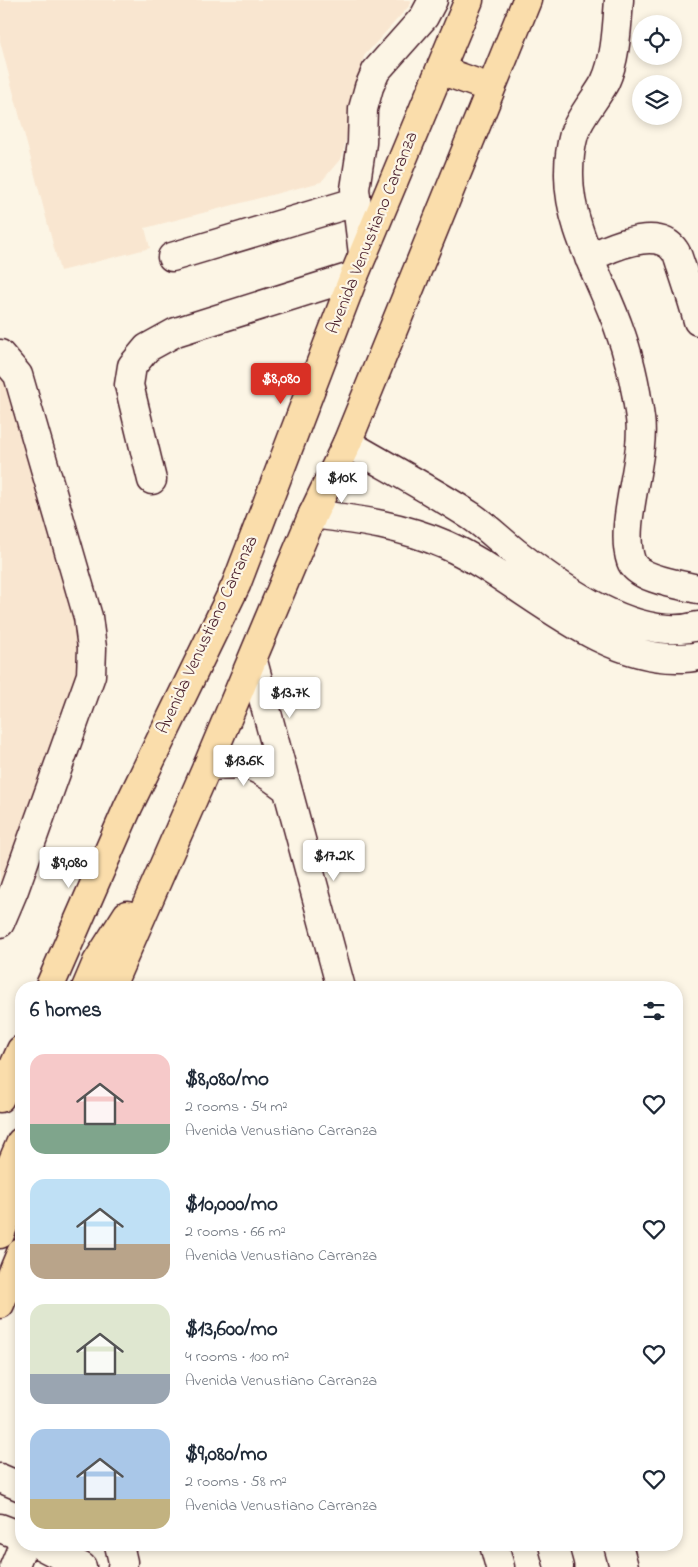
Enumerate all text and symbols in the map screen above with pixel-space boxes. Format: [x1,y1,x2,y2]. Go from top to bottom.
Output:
map controls [632,15,682,125]
button: locate [632,15,682,65]
button: layers [632,75,682,125]
street label: Avenida Venustiano Carranza [320,128,426,338]
pin: $8,080 [240,362,322,405]
text: $8,080 [262,367,300,391]
pin: $10K [312,462,372,504]
text: $10K [327,466,357,490]
street label: Avenida Venustiano Carranza [151,532,265,738]
pin: $13.7K [249,676,331,719]
text: $13.7K [271,681,310,705]
pin: $13.6K [203,744,285,787]
text: $13.6K [224,749,264,773]
pin: $17.2K [293,840,375,882]
text: $17.2K [314,844,354,868]
pin: $9,080 [28,846,110,889]
text: $9,080 [50,851,88,875]
text: 6 homes [30,996,102,1026]
icon: filters [640,997,668,1025]
text: $8,080/mo [185,1065,269,1095]
icon: home [70,1074,130,1134]
icon: heart [640,1090,668,1118]
text: 2 rooms · 54 m² [185,1095,287,1119]
text: Avenida Venustiano Carranza [185,1119,377,1143]
text: $10,000/mo [185,1190,278,1220]
icon: home [70,1199,130,1259]
icon: heart [640,1215,668,1243]
text: 2 rooms · 66 m² [185,1220,286,1244]
text: Avenida Venustiano Carranza [185,1244,377,1268]
text: $13,600/mo [185,1315,278,1345]
icon: home [70,1324,130,1384]
icon: heart [640,1340,668,1368]
text: 4 rooms · 100 m² [185,1345,289,1369]
text: Avenida Venustiano Carranza [185,1369,377,1393]
text: $9,080/mo [185,1440,267,1470]
icon: home [70,1449,130,1509]
icon: heart [640,1465,668,1493]
text: 2 rooms · 58 m² [185,1470,287,1494]
text: Avenida Venustiano Carranza [185,1494,377,1518]

